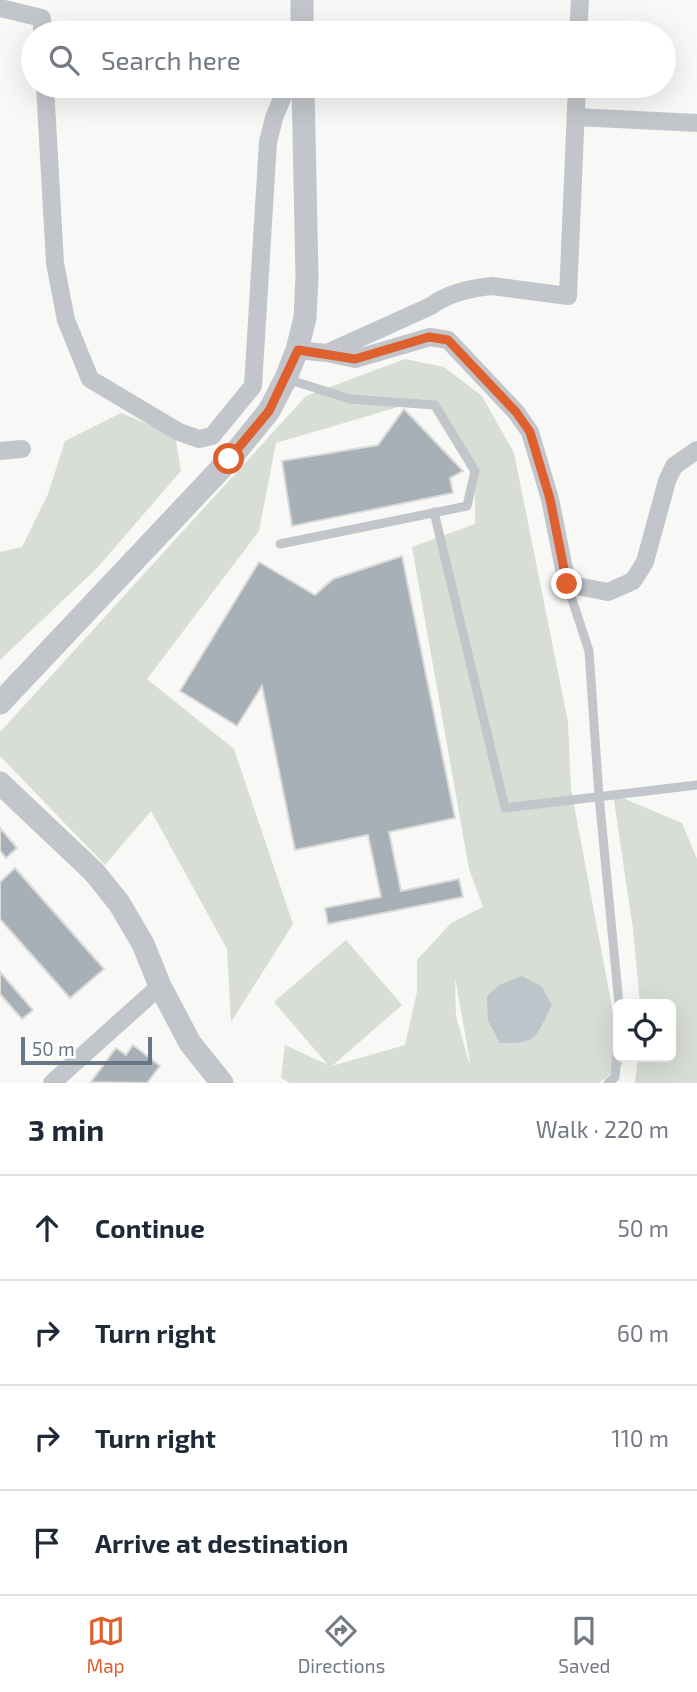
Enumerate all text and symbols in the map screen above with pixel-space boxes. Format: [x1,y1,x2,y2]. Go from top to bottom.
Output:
search box [21,21,676,98]
icon: search [45,41,83,79]
text: Search here [101,44,241,75]
route start [213,443,244,474]
route end [551,568,582,599]
map controls [613,999,676,1062]
button: locate [613,999,676,1062]
scale bar [21,1034,152,1066]
text: 50 m [32,1037,75,1060]
text: 3 min [28,1111,104,1147]
text: Walk · 220 m [536,1115,669,1143]
icon: ahead [28,1209,66,1247]
text: Continue [95,1212,205,1243]
text: 50 m [618,1214,669,1242]
icon: right [28,1314,66,1352]
text: Turn right [95,1317,216,1348]
text: 60 m [617,1319,669,1347]
icon: right [28,1419,66,1457]
text: Turn right [95,1422,216,1453]
text: 110 m [612,1424,669,1452]
icon: arrive [28,1524,66,1562]
text: Arrive at destination [95,1527,348,1558]
tab: Map [87,1612,125,1677]
tab: Directions [298,1612,385,1677]
tab: Saved [558,1612,610,1677]

